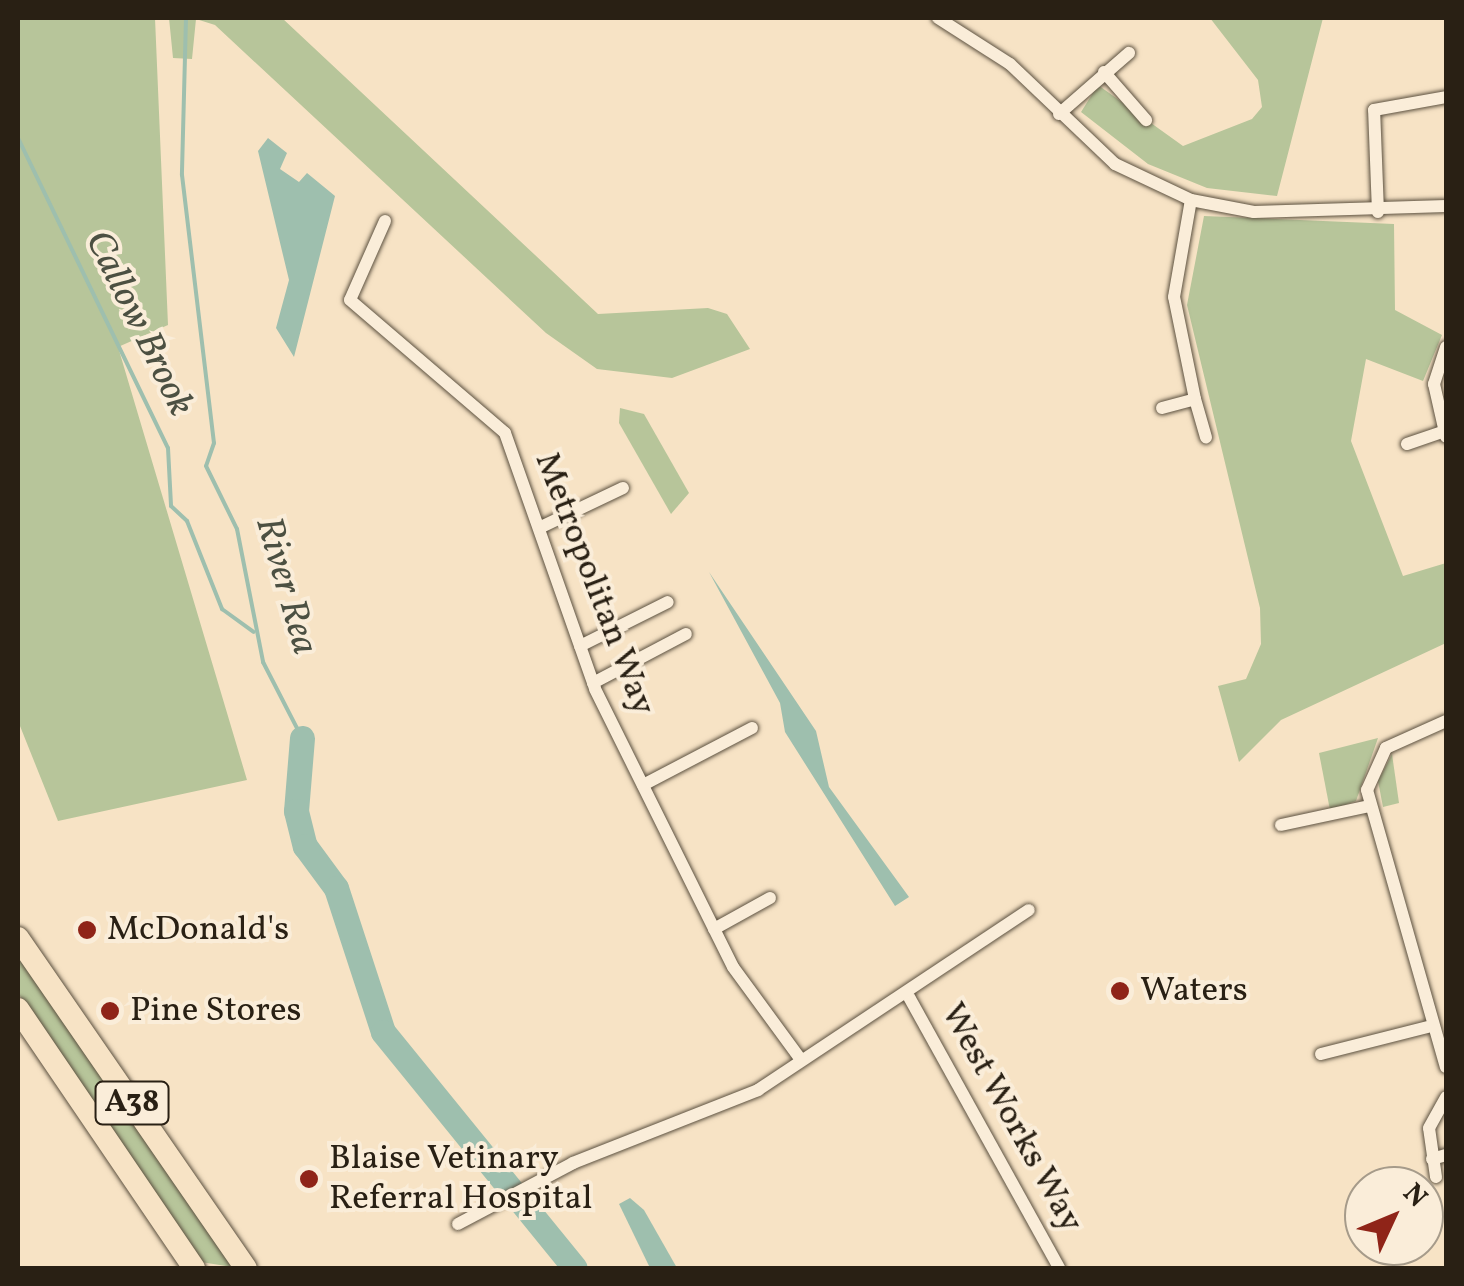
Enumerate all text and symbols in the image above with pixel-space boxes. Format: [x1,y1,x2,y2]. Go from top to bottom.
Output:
water label: Callow Brook [74,224,202,424]
street label: Metropolitan Way [524,446,664,722]
water label: River Rea [244,512,326,660]
place label: McDonald's [107,909,289,951]
marker: McDonald's [76,919,98,941]
place label: Waters [1140,970,1248,1012]
marker: Waters [1109,980,1131,1002]
place label: Pine Stores [130,990,301,1032]
street label: West Works Way [930,995,1092,1241]
marker: Pine Stores [99,1000,121,1022]
road number: A38 [94,1076,170,1130]
place label: Blaise Vetinary Referral Hospital [329,1138,592,1220]
north arrow [1344,1166,1444,1266]
marker: Blaise Vetinary Referral Hospital [298,1168,320,1190]
text: N [1393,1175,1436,1217]

